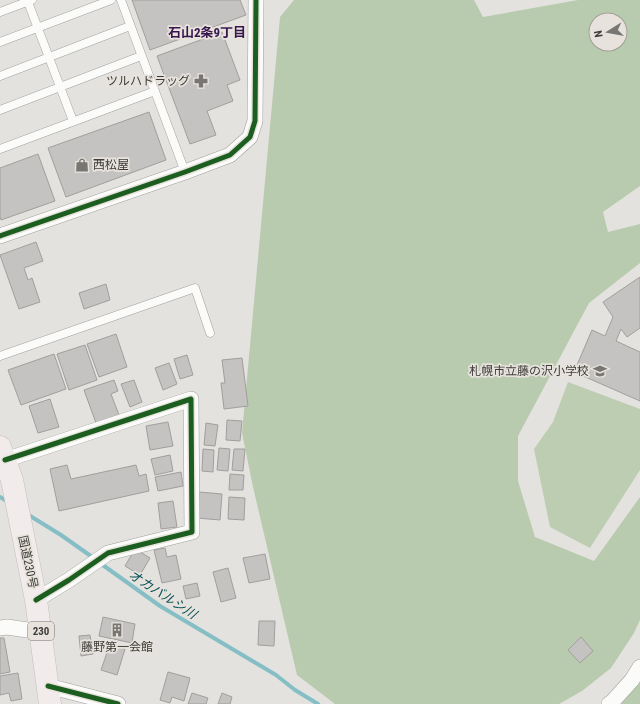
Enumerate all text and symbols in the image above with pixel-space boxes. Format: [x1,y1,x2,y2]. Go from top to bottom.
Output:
north arrow [588,12,628,52]
district label: 石山2条9丁目 [168,25,246,40]
text: N [592,29,606,38]
pharmacy icon: ツルハドラッグ [193,73,209,89]
place label: ツルハドラッグ [106,74,190,88]
shop icon: 西松屋 [74,157,90,173]
place label: 西松屋 [93,158,129,172]
school or university icon: 札幌市立藤の沢小学校 [592,363,608,379]
place label: 札幌市立藤の沢小学校 [469,364,589,378]
street label: 国道230号 [16,534,40,590]
water label: オカバルシ川 [126,567,201,623]
road number: 230 [28,622,54,640]
building icon: 藤野第一会館 [109,622,125,638]
place label: 藤野第一会館 [81,640,153,654]

